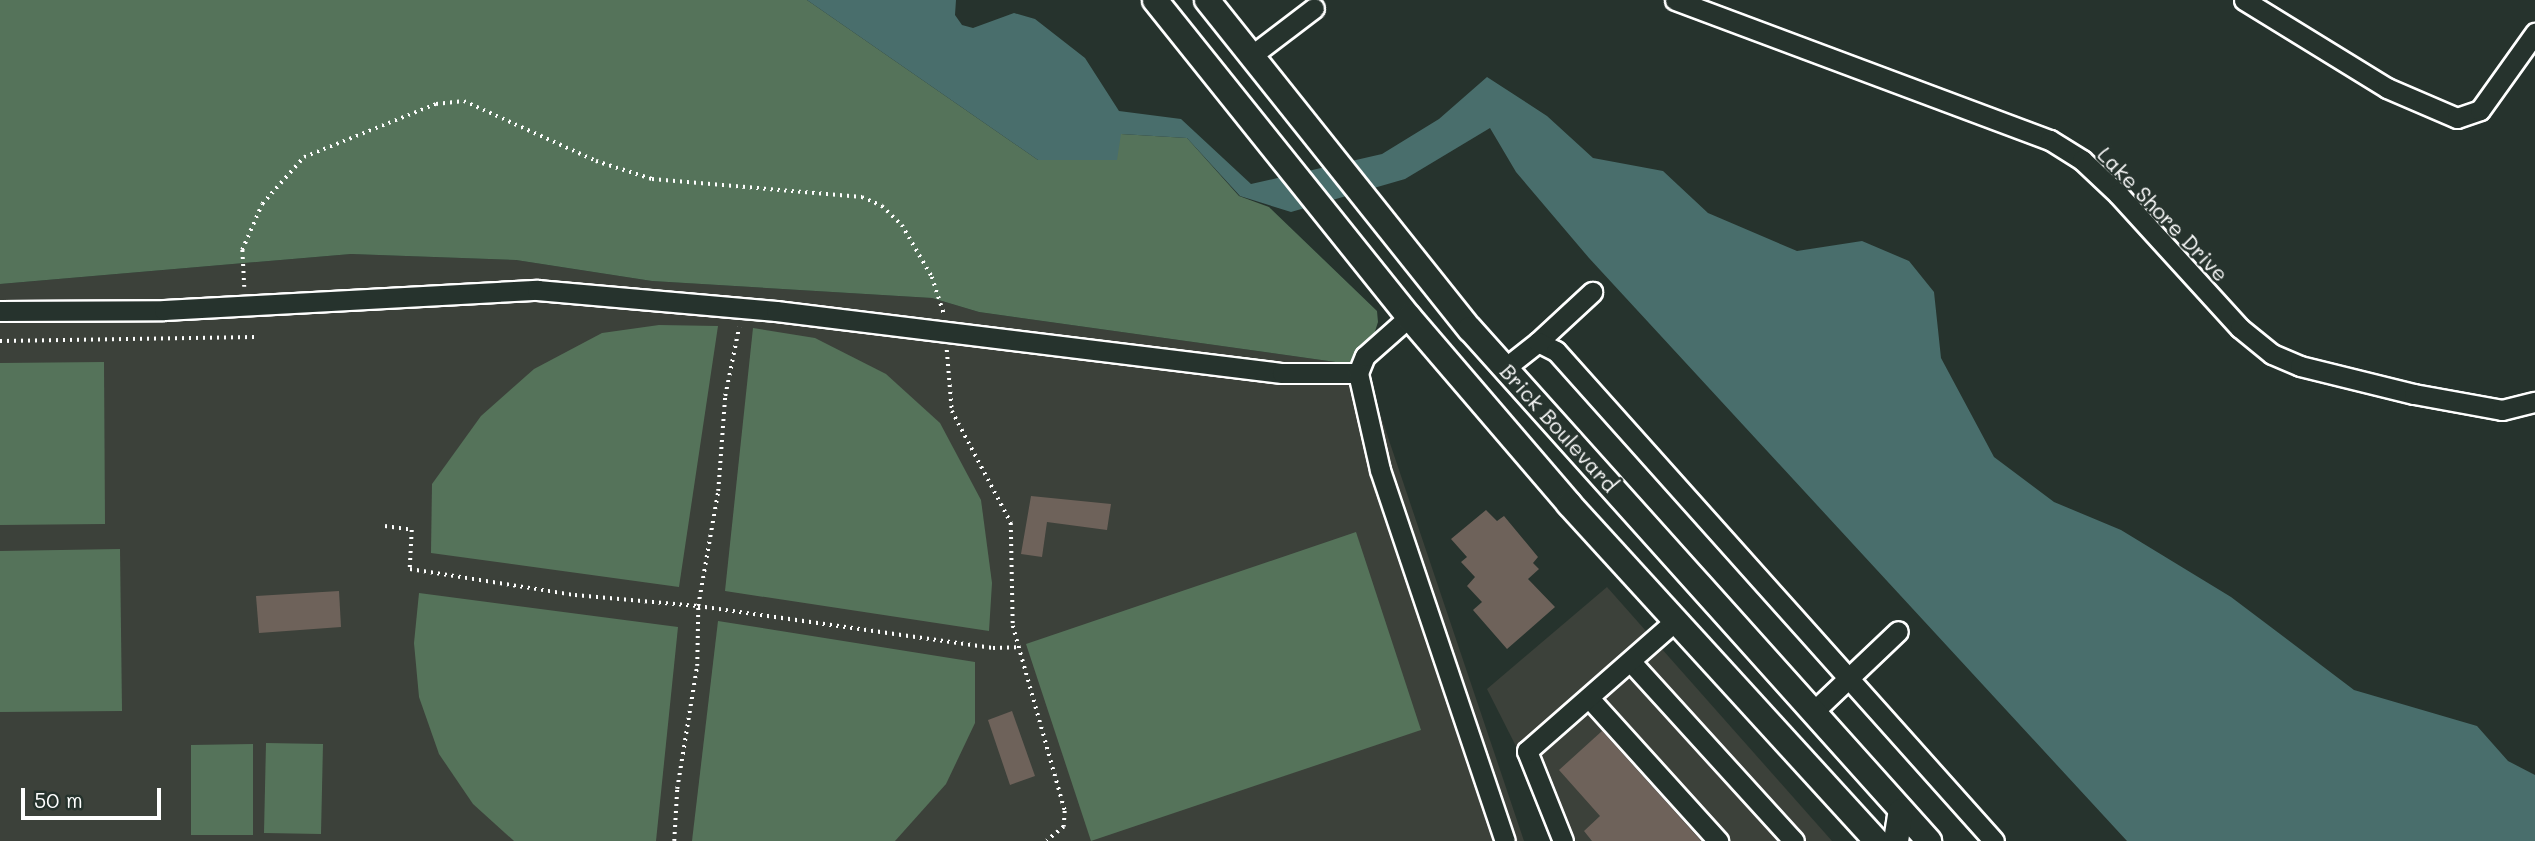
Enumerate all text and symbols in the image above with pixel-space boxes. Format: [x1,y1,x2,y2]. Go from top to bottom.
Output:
street label: Lake Shore Drive [2092,142,2234,286]
street label: Brick Boulevard [1495,359,1623,497]
scale bar [24,774,164,818]
text: 50 m [34,786,83,813]

